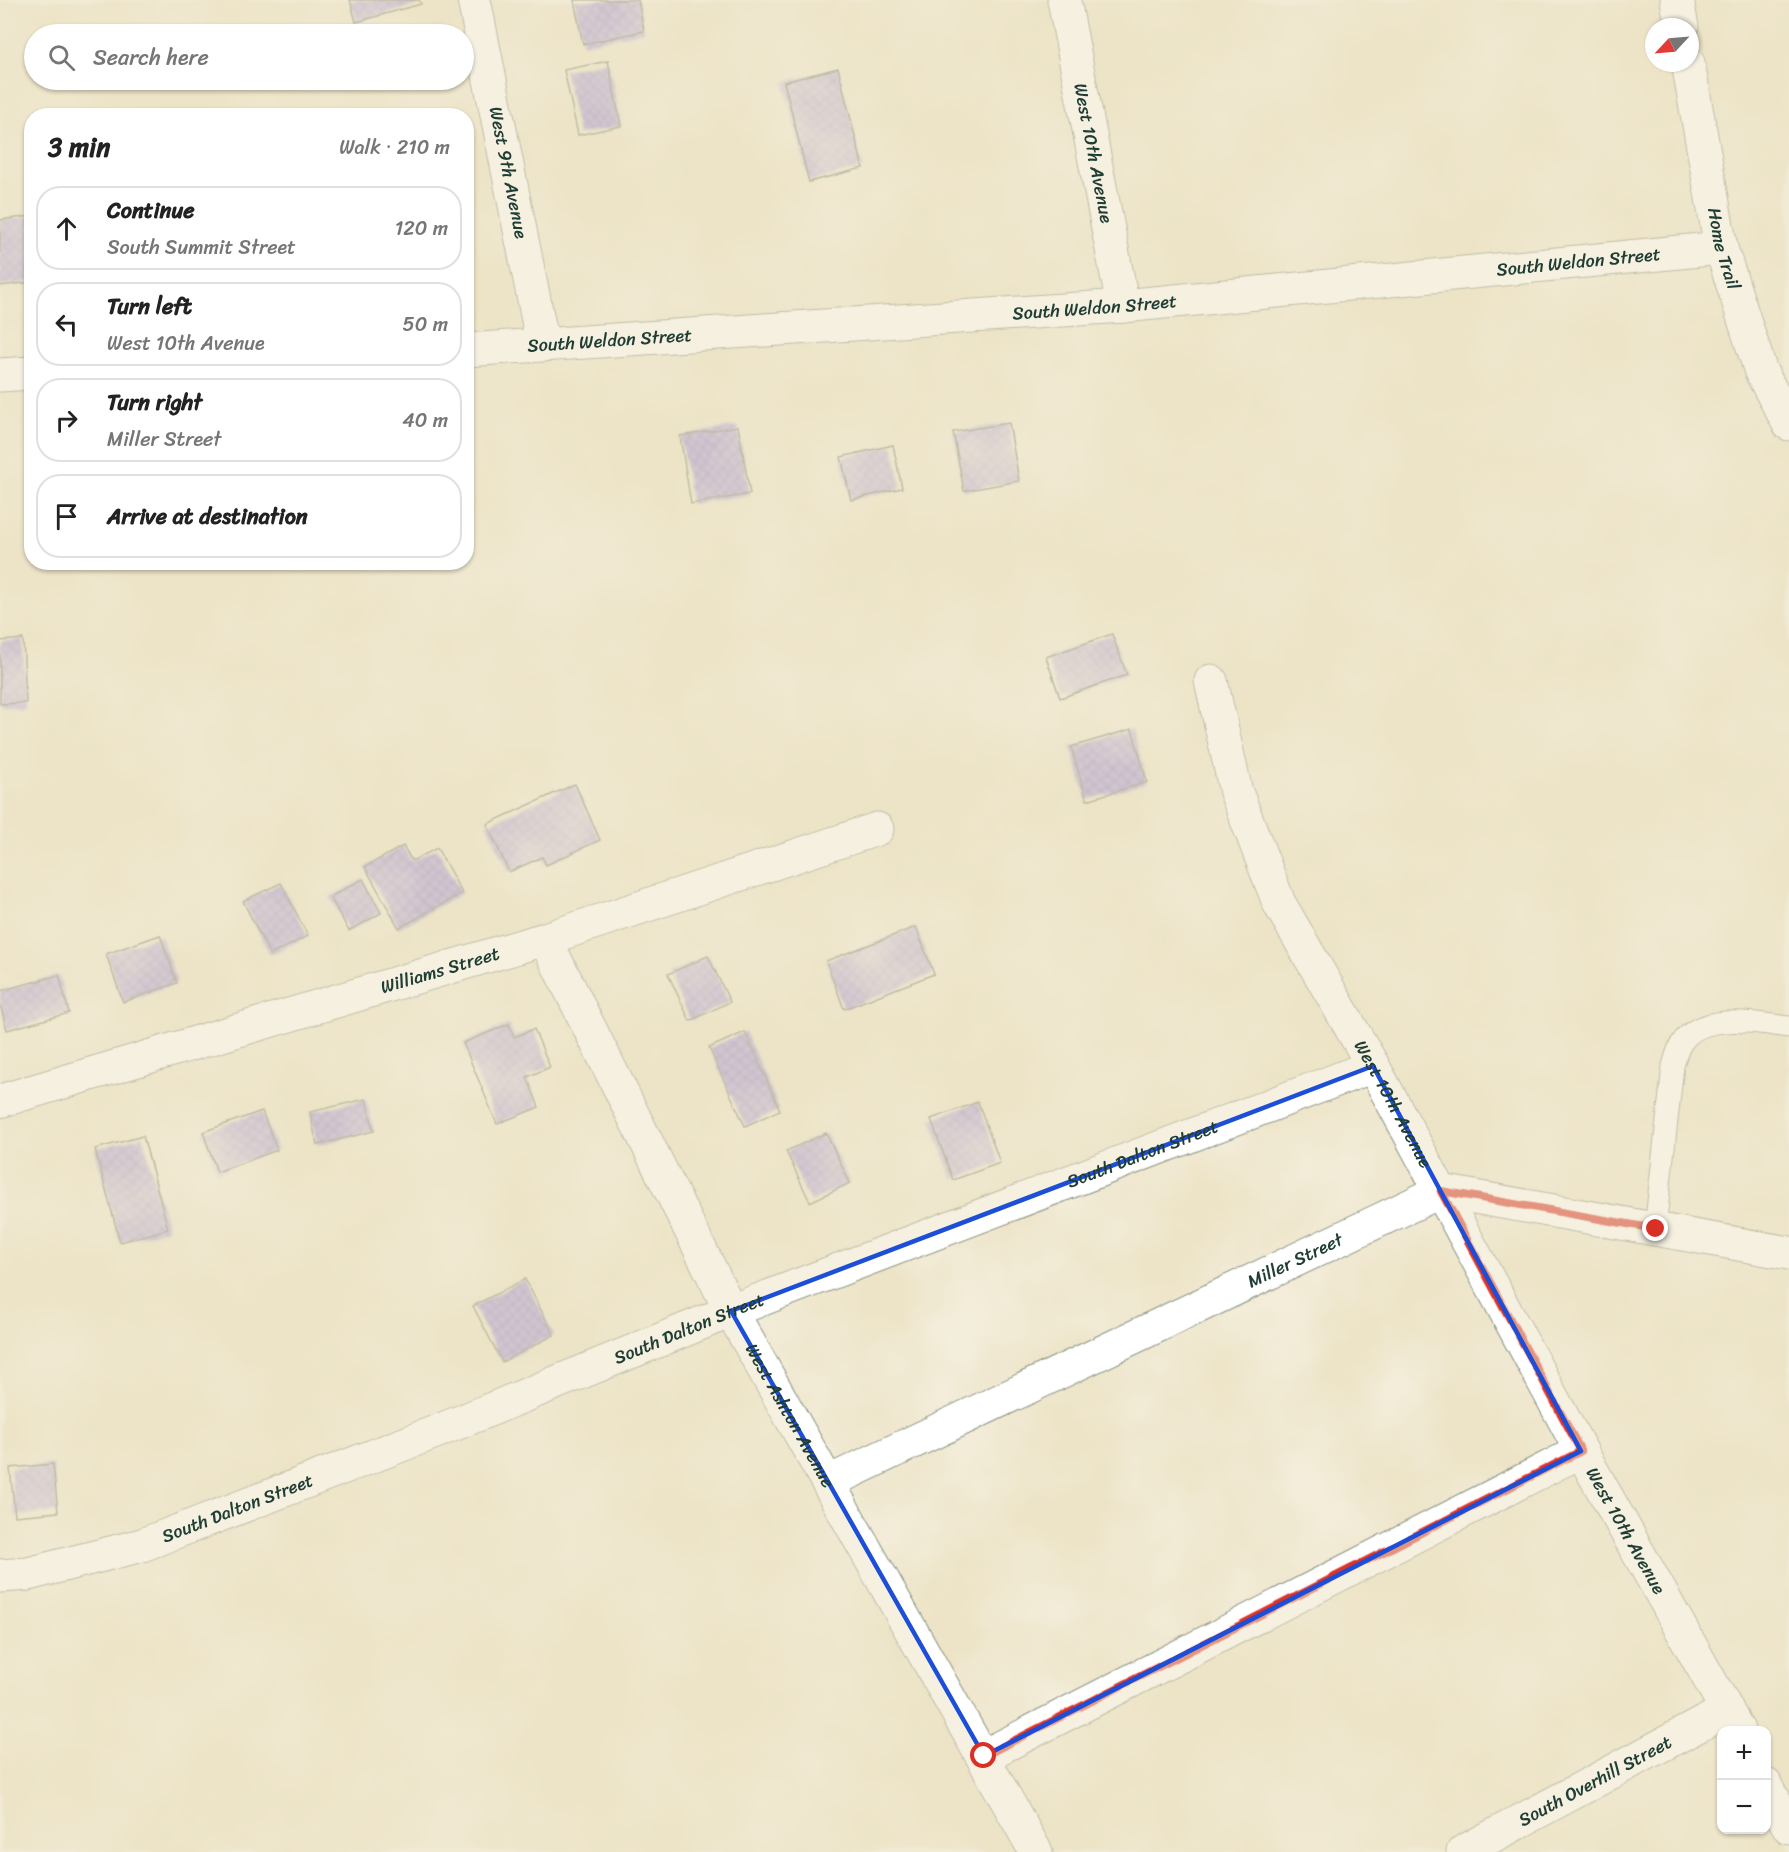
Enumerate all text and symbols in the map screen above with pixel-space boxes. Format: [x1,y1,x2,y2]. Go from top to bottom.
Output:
north arrow [1645,18,1699,72]
search box [24,24,474,90]
text: Search here [93,38,209,77]
icon: search [45,41,78,74]
street label: West 10th Avenue [1064,80,1123,226]
street label: West 9th Avenue [480,104,537,242]
text: 3 min [48,124,110,170]
text: Walk · 210 m [339,130,450,165]
text: Continue [107,191,195,230]
street label: Home Trail [1698,205,1750,295]
text: 120 m [395,211,448,246]
icon: ahead [50,212,83,245]
text: South Summit Street [107,230,296,265]
street label: South Weldon Street [1495,238,1662,286]
street label: South Weldon Street [1011,285,1178,329]
text: Turn left [107,287,192,326]
text: 50 m [403,307,448,342]
icon: left [50,308,83,341]
street label: South Weldon Street [526,319,693,362]
text: West 10th Avenue [107,326,265,361]
text: Turn right [107,383,202,422]
text: 40 m [402,403,448,438]
icon: right [50,404,83,437]
text: Miller Street [107,422,221,457]
text: Arrive at destination [107,497,308,536]
icon: arrive [50,500,83,533]
street label: Williams Street [376,937,504,1003]
street label: West 10th Avenue [1345,1034,1441,1174]
street label: South Dalton Street [1062,1110,1223,1197]
route end [1642,1215,1668,1241]
street label: Miller Street [1242,1224,1349,1297]
street label: South Dalton Street [609,1284,769,1373]
street label: West Ashton Avenue [736,1337,844,1494]
street label: West 10th Avenue [1577,1461,1675,1601]
street label: South Dalton Street [157,1464,318,1552]
street label: South Overhill Street [1512,1726,1678,1835]
map controls [1717,1726,1771,1834]
button: + [1717,1726,1771,1780]
route start [970,1742,996,1768]
button: − [1717,1780,1771,1834]

